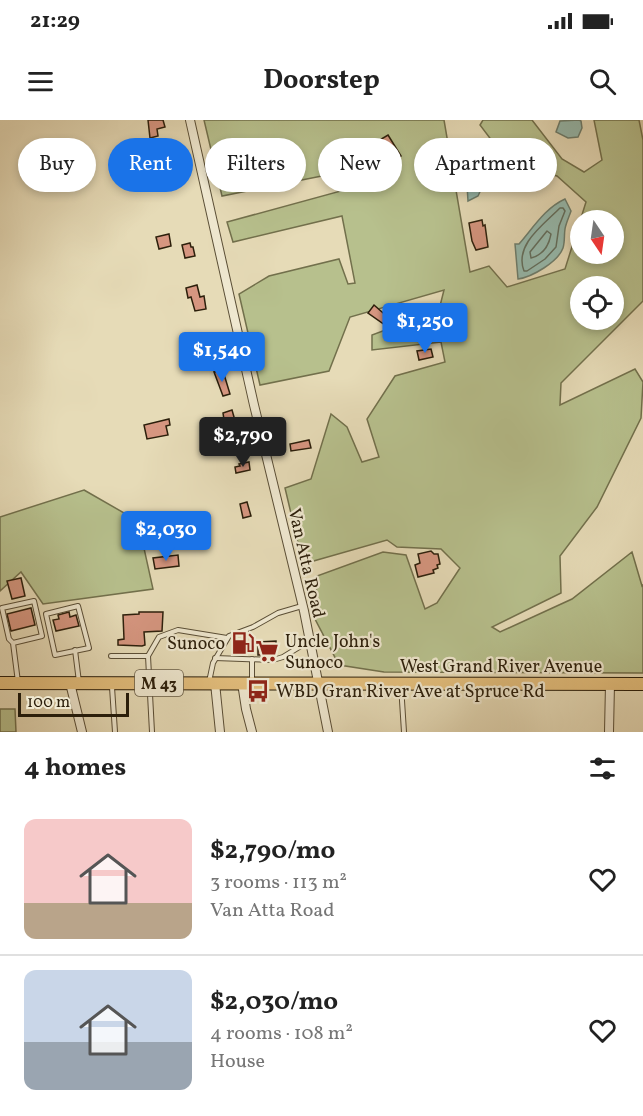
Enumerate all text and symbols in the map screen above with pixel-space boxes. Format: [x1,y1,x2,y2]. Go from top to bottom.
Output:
text: 21:29 [30,6,80,37]
text: Doorstep [263,62,380,100]
icon: menu [24,65,57,98]
icon: search [586,65,619,98]
chip: Buy [18,138,96,192]
chip: Rent [108,138,193,192]
chip: Filters [205,138,306,192]
chip: New [318,138,402,192]
chip: Apartment [414,138,557,192]
north arrow [570,210,624,264]
map controls [570,210,624,330]
button: locate [570,276,624,330]
pin: $1,250 [376,303,474,354]
text: $1,250 [396,308,454,336]
pin: $1,540 [173,332,271,383]
text: $1,540 [193,337,251,365]
pin: $2,790 [194,417,292,468]
text: $2,790 [213,422,273,450]
street label: Van Atta Road [281,506,330,621]
pin: $2,030 [117,511,215,562]
text: $2,030 [135,516,197,544]
fuel station icon: Sunoco [230,630,256,656]
place label: Uncle John's Sunoco [285,630,380,676]
place label: Sunoco [167,632,225,657]
supermarket icon: Uncle John's Sunoco [254,638,280,664]
street label: West Grand River Avenue [400,655,602,680]
road number: M 43 [135,670,183,696]
bus stop icon: WBD Gran River Ave at Spruce Rd [245,678,271,704]
place label: WBD Gran River Ave at Spruce Rd [276,680,545,705]
scale bar [18,690,129,718]
text: 100 m [27,692,70,714]
text: 4 homes [24,750,126,786]
icon: filters [586,752,619,785]
text: $2,790/mo [210,833,335,869]
icon: home [72,843,144,915]
icon: heart [586,863,619,896]
text: 3 rooms · 113 m² [210,869,347,897]
text: Van Atta Road [210,897,335,925]
text: $2,030/mo [210,984,338,1020]
icon: home [72,994,144,1066]
icon: heart [586,1014,619,1047]
text: 4 rooms · 108 m² [210,1020,353,1048]
text: House [210,1048,265,1076]

